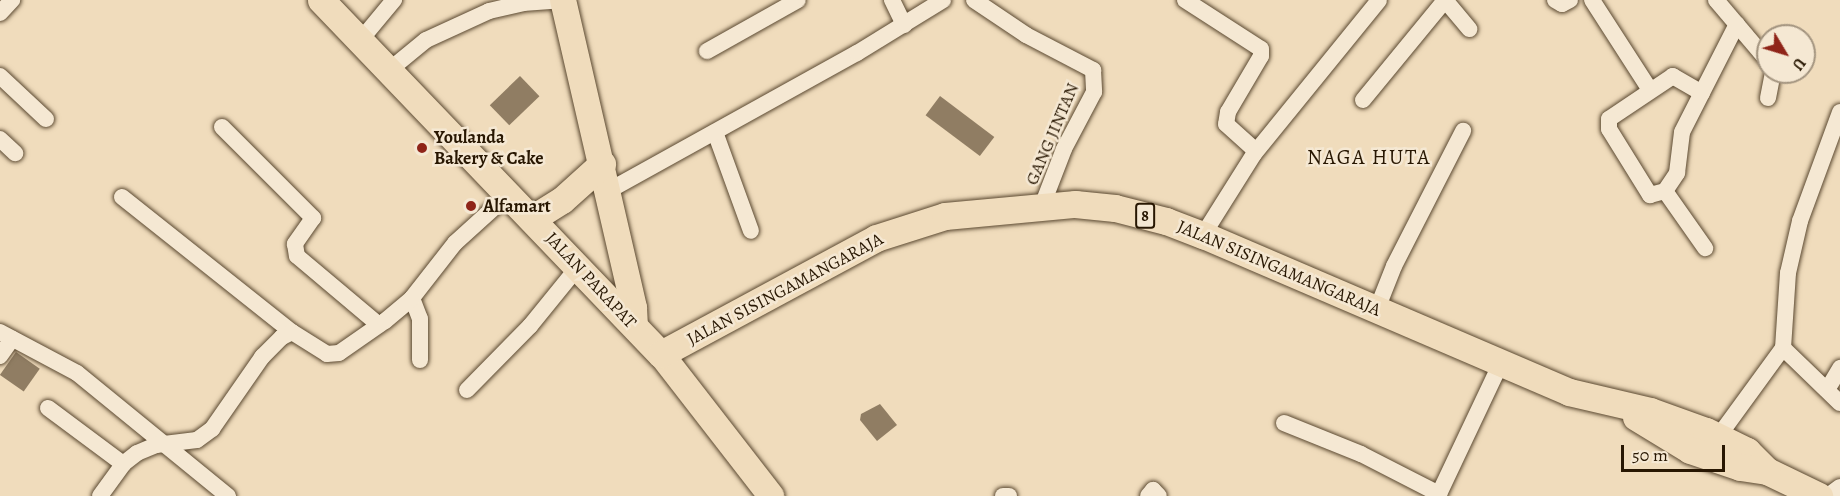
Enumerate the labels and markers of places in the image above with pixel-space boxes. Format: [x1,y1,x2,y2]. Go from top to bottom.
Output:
place label: Youlanda Bakery & Cake [434,127,544,170]
marker: Youlanda Bakery & Cake [415,141,429,155]
place label: Alfamart [483,195,551,217]
marker: Alfamart [464,199,478,213]

